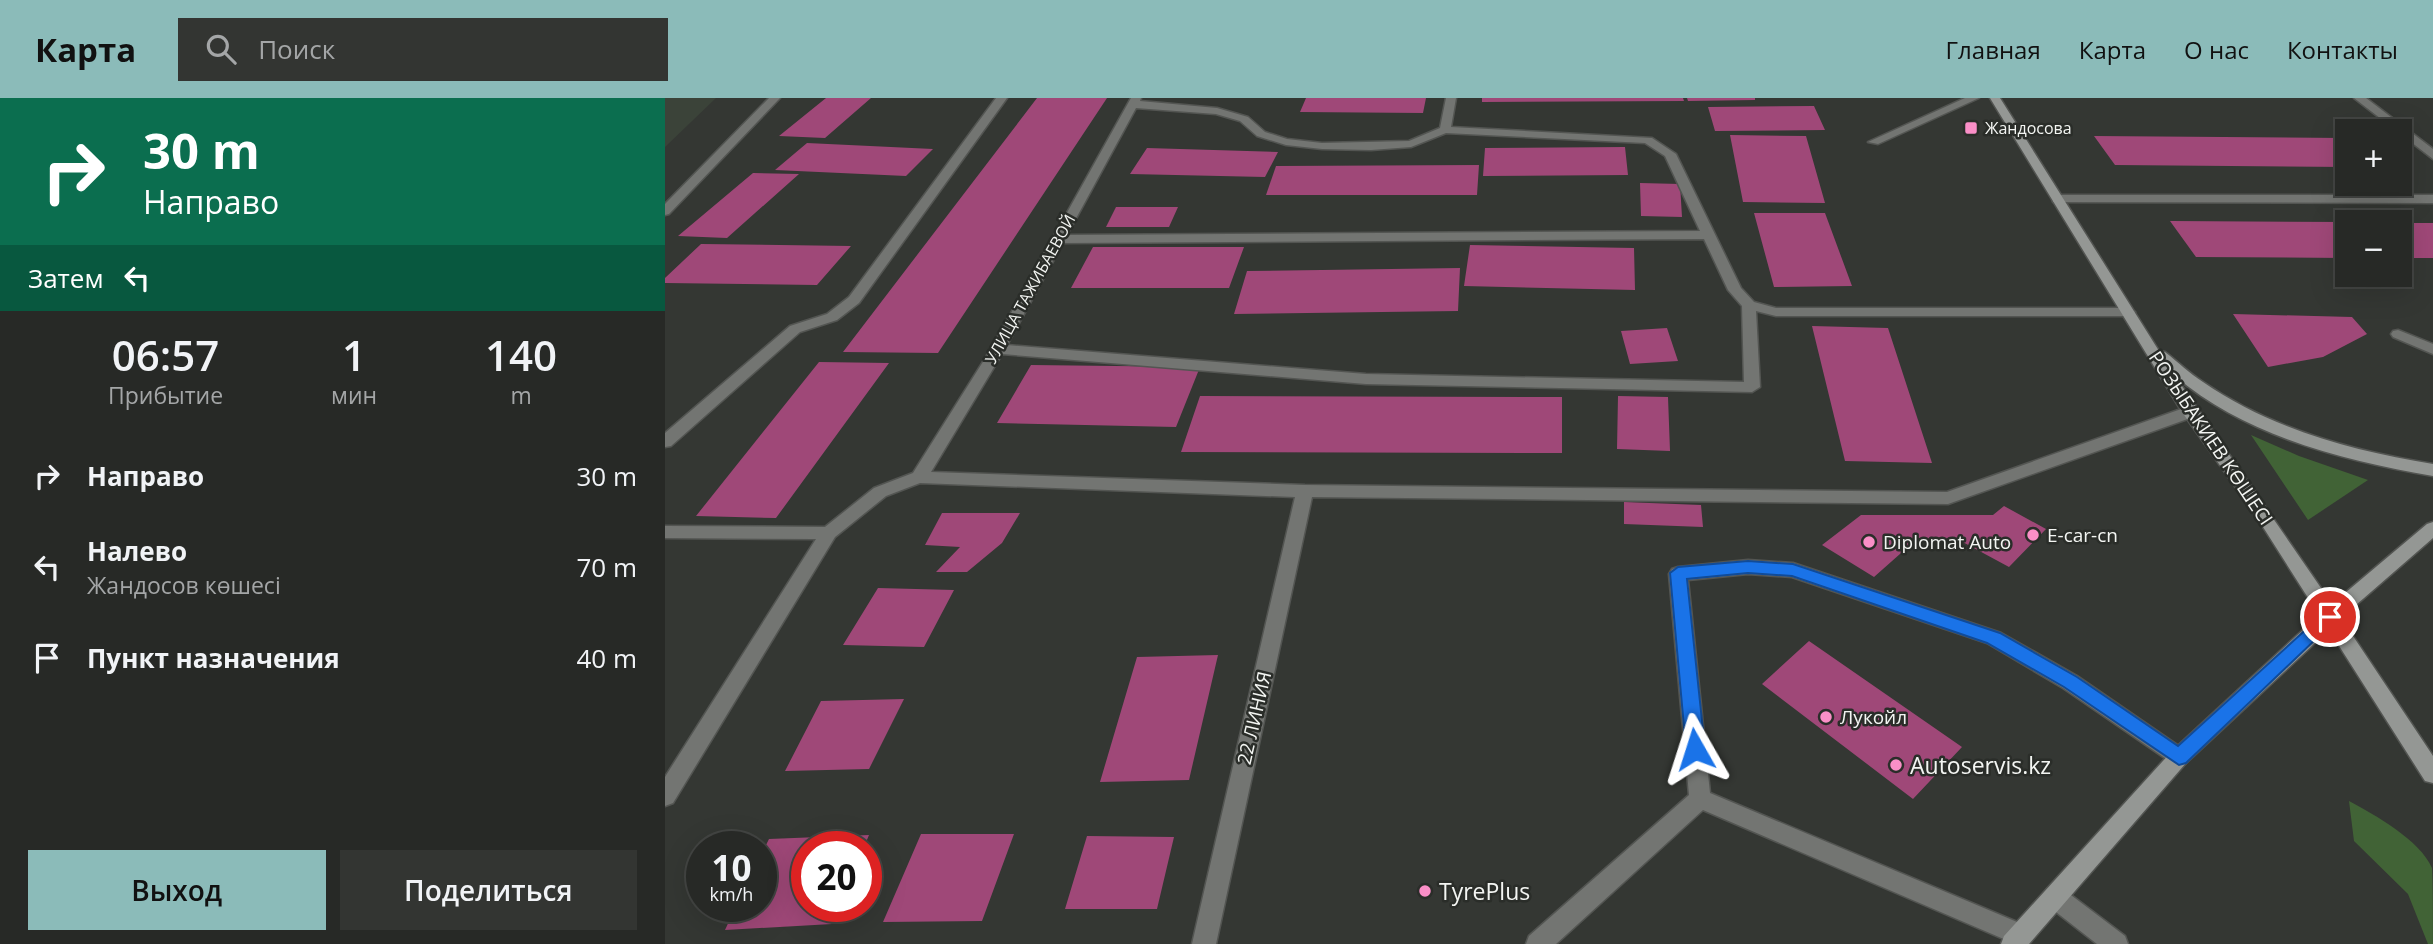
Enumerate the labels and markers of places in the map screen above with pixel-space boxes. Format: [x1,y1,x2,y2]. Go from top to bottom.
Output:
place label: Жандосова [1985,117,2072,139]
marker: Жандосова [1963,120,1979,136]
place label: E-car-cn [2047,522,2118,548]
marker: E-car-cn [2025,527,2041,543]
place label: Diplomat Auto [1883,529,2011,555]
marker: Diplomat Auto [1861,534,1877,550]
pin [2300,587,2360,647]
place label: Лукойл [1840,704,1907,730]
marker: Лукойл [1818,709,1834,725]
place label: Autoservis.kz [1910,749,2051,781]
marker: Autoservis.kz [1888,757,1904,773]
place label: TyrePlus [1439,875,1530,907]
marker: TyrePlus [1417,883,1433,899]

